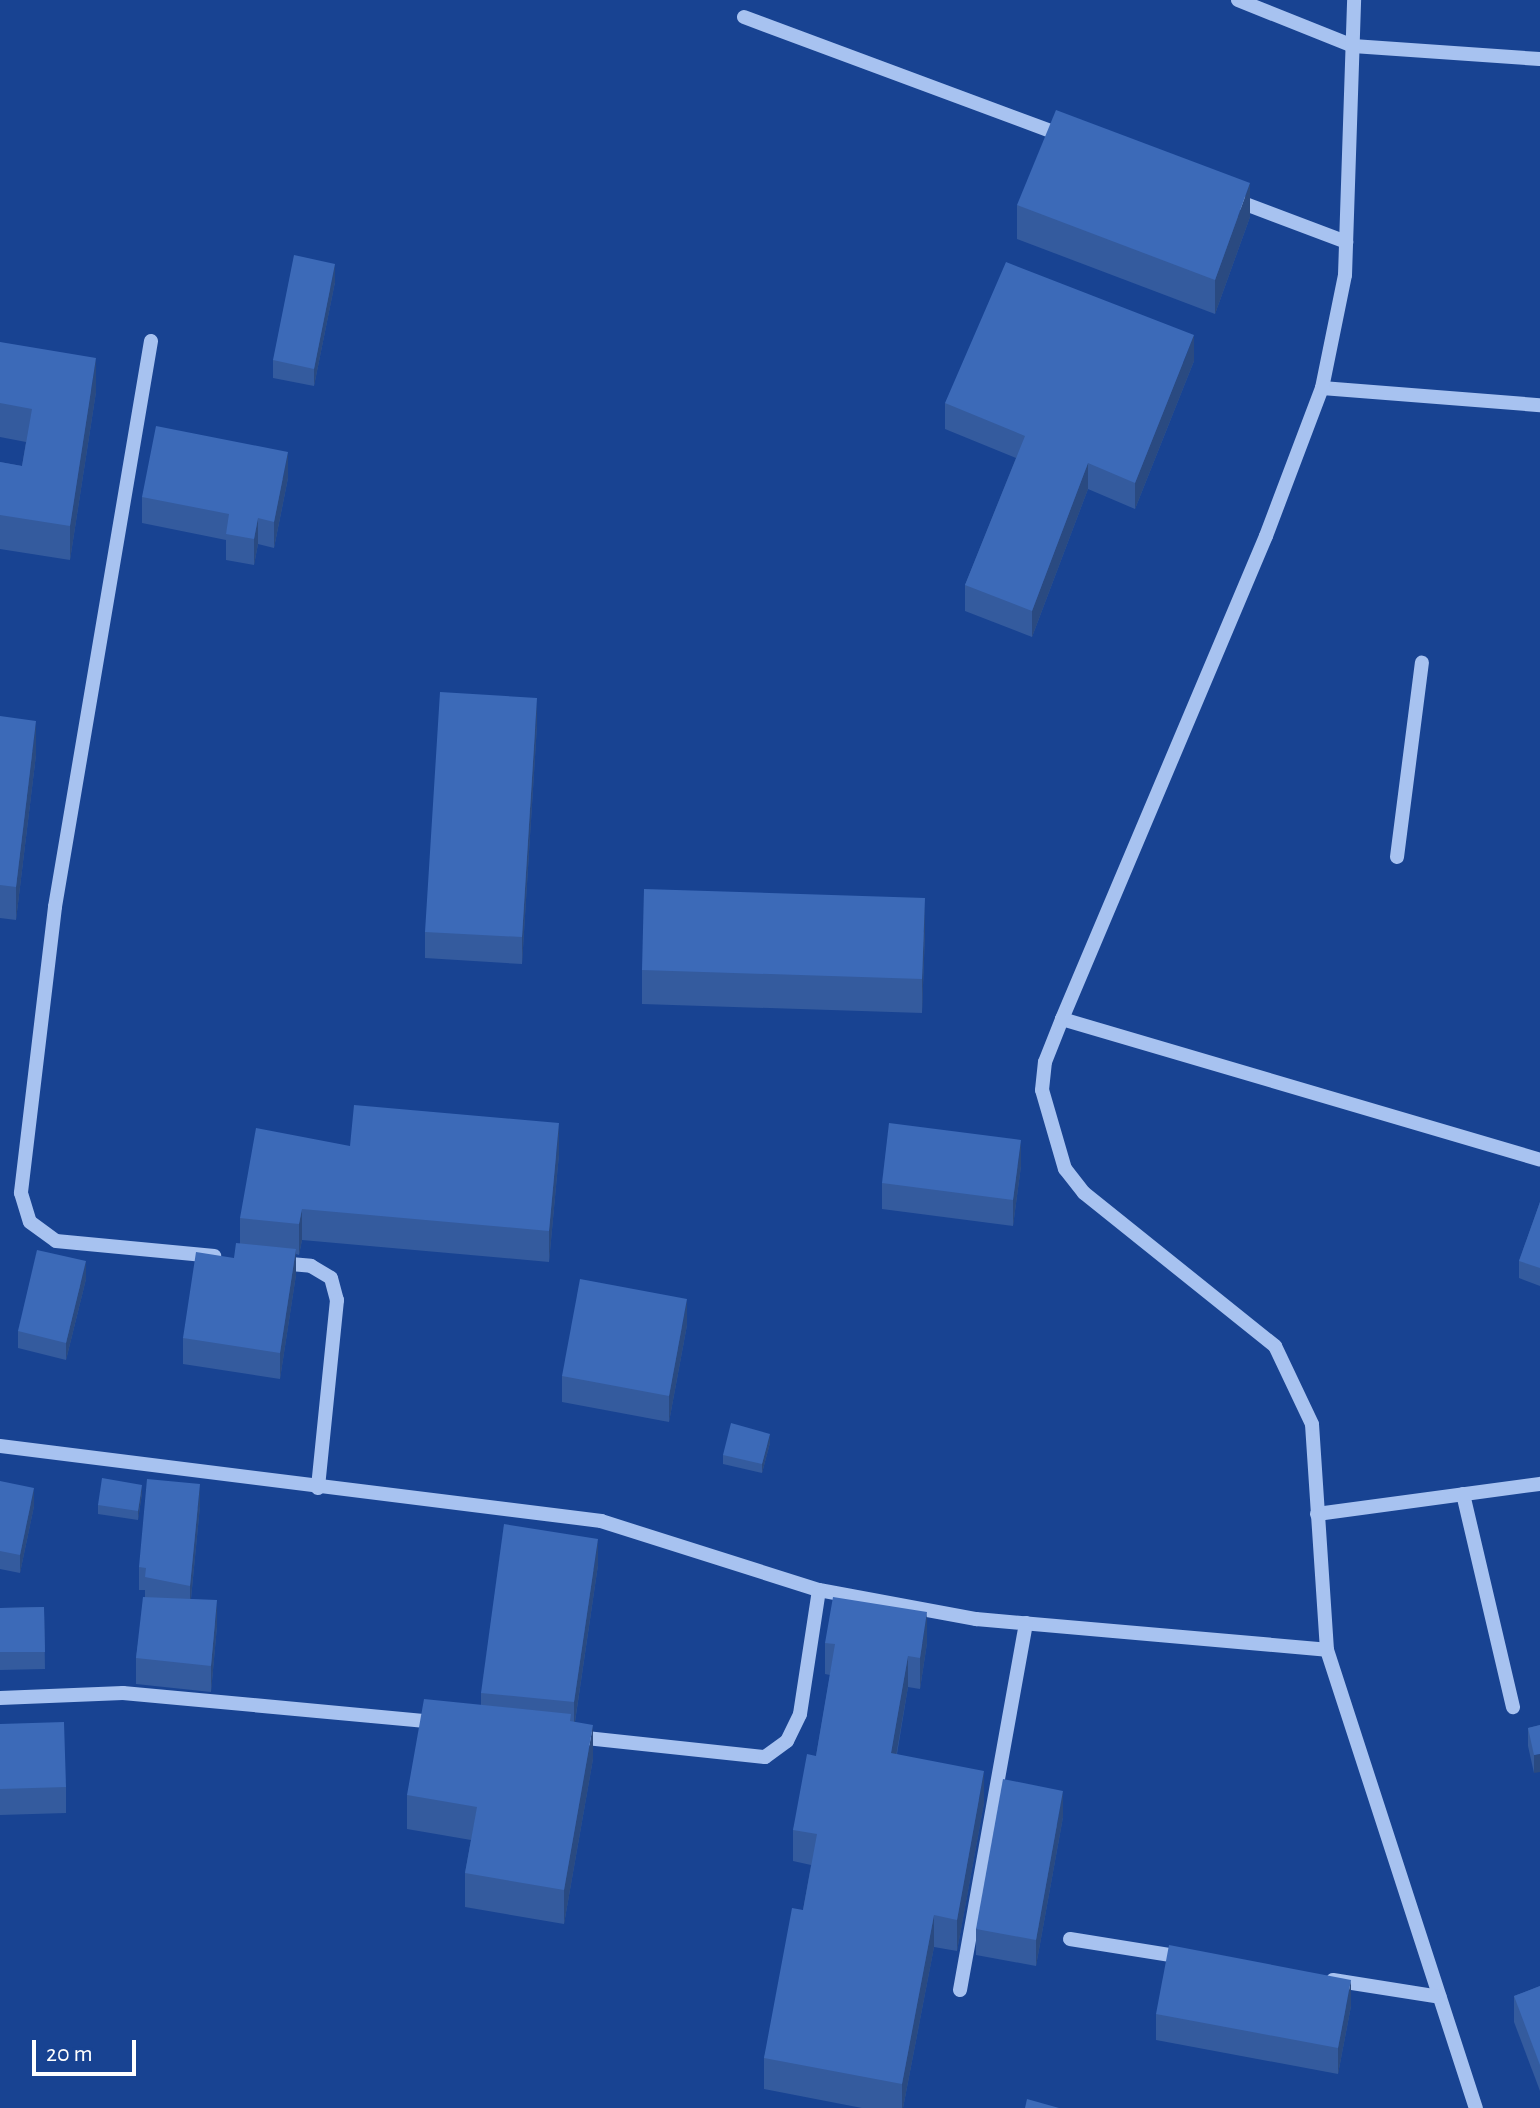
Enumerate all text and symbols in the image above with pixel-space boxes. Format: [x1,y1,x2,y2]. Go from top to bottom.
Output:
scale bar [36,2024,140,2074]
text: 20 m [46,2042,93,2066]

